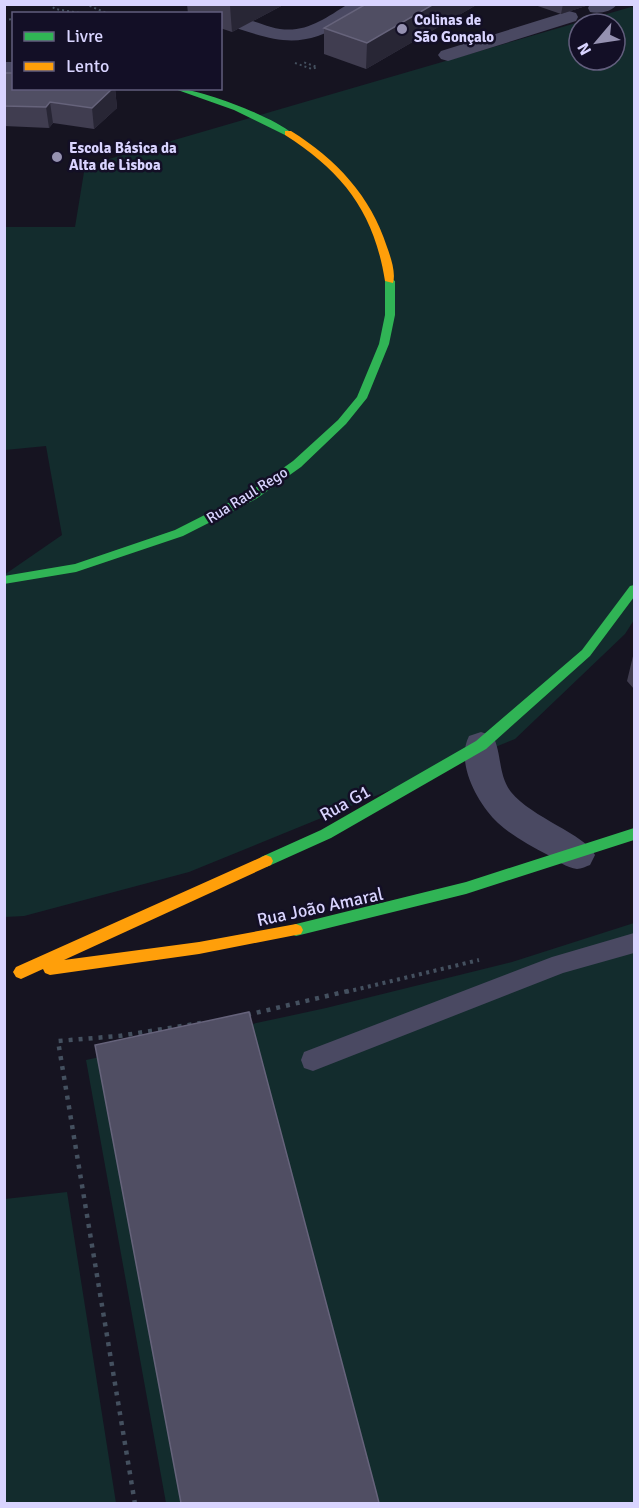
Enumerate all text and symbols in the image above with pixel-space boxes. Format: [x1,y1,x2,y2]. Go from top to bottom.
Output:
place label: Colinas de São Gonçalo [414,11,494,46]
legend [12,12,222,90]
north arrow [567,12,627,72]
marker: Colinas de São Gonçalo [395,22,409,36]
text: Livre [66,25,103,47]
text: N [573,39,596,59]
text: Lento [66,55,109,77]
place label: Escola Básica da Alta de Lisboa [69,139,177,174]
marker: Escola Básica da Alta de Lisboa [50,150,64,164]
street label: Rua Raul Rego [203,463,291,527]
street label: Rua G1 [316,780,374,826]
street label: Rua João Amaral [255,883,385,931]

